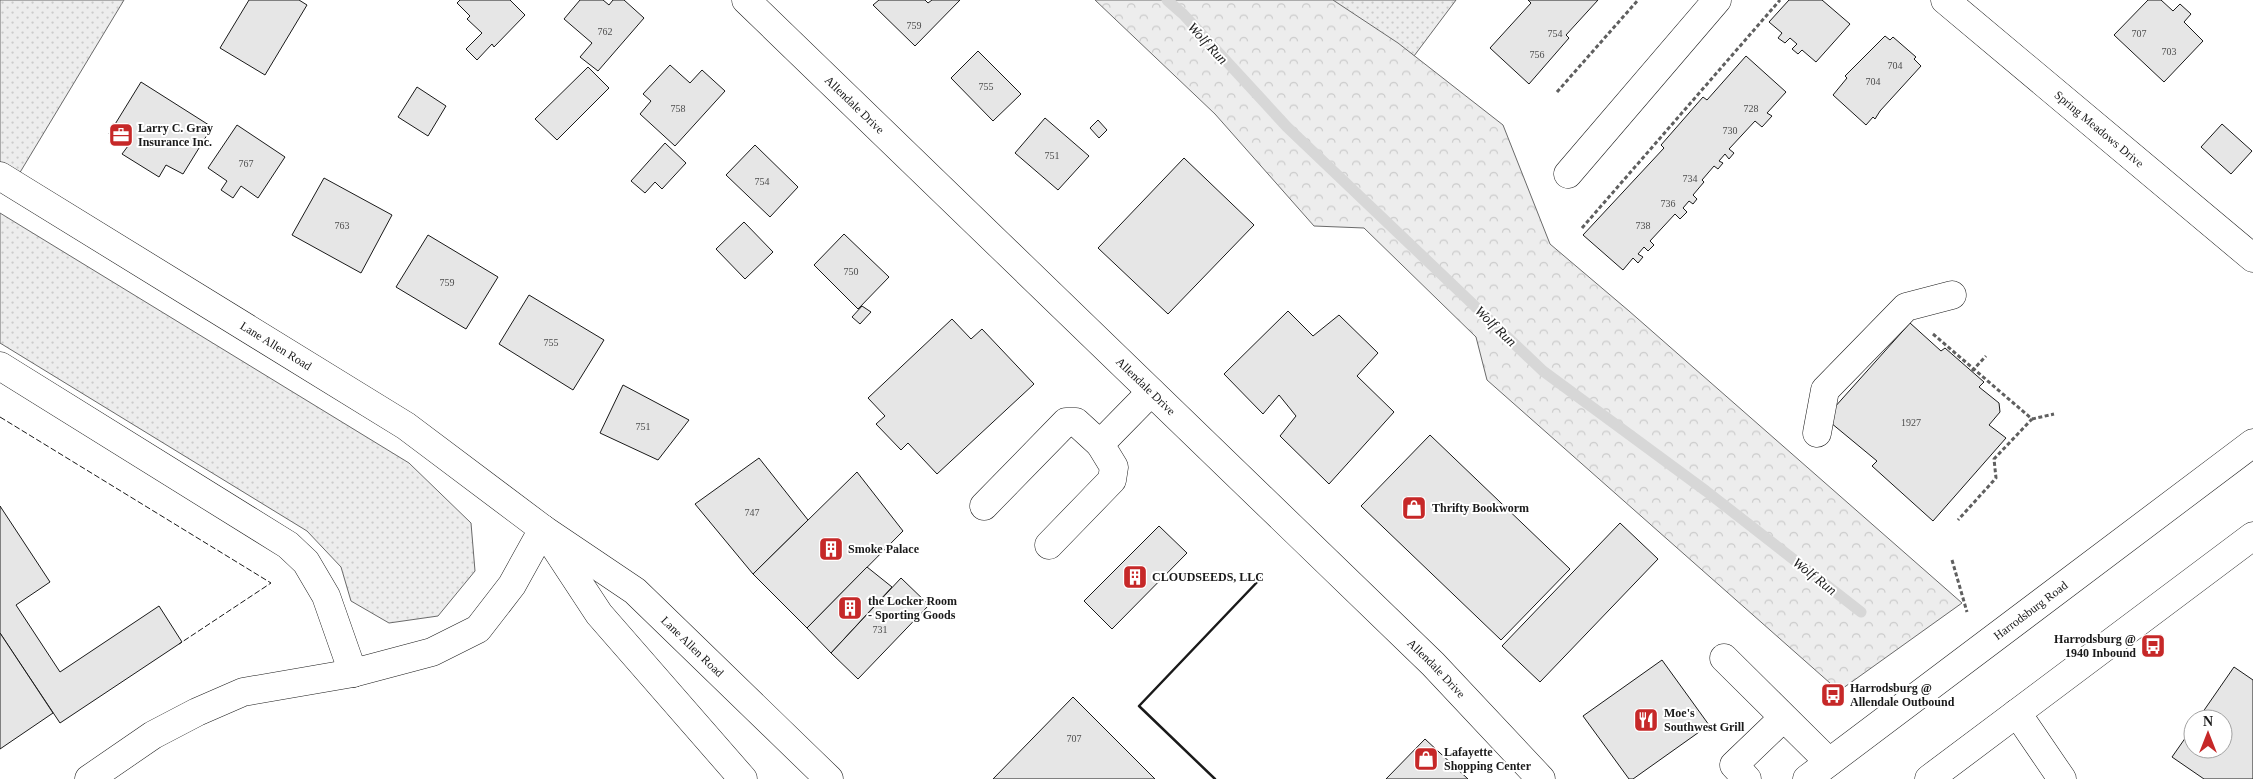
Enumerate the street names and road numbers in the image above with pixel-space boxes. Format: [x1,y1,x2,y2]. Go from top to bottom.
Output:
street label: Allendale Drive [822,73,887,137]
street label: Spring Meadows Drive [2052,88,2147,170]
street label: Lane Allen Road [238,319,314,373]
street label: Allendale Drive [1113,355,1178,418]
street label: Harrodsburg Road [1991,578,2070,643]
street label: Lane Allen Road [658,613,726,680]
street label: Allendale Drive [1404,636,1468,701]

